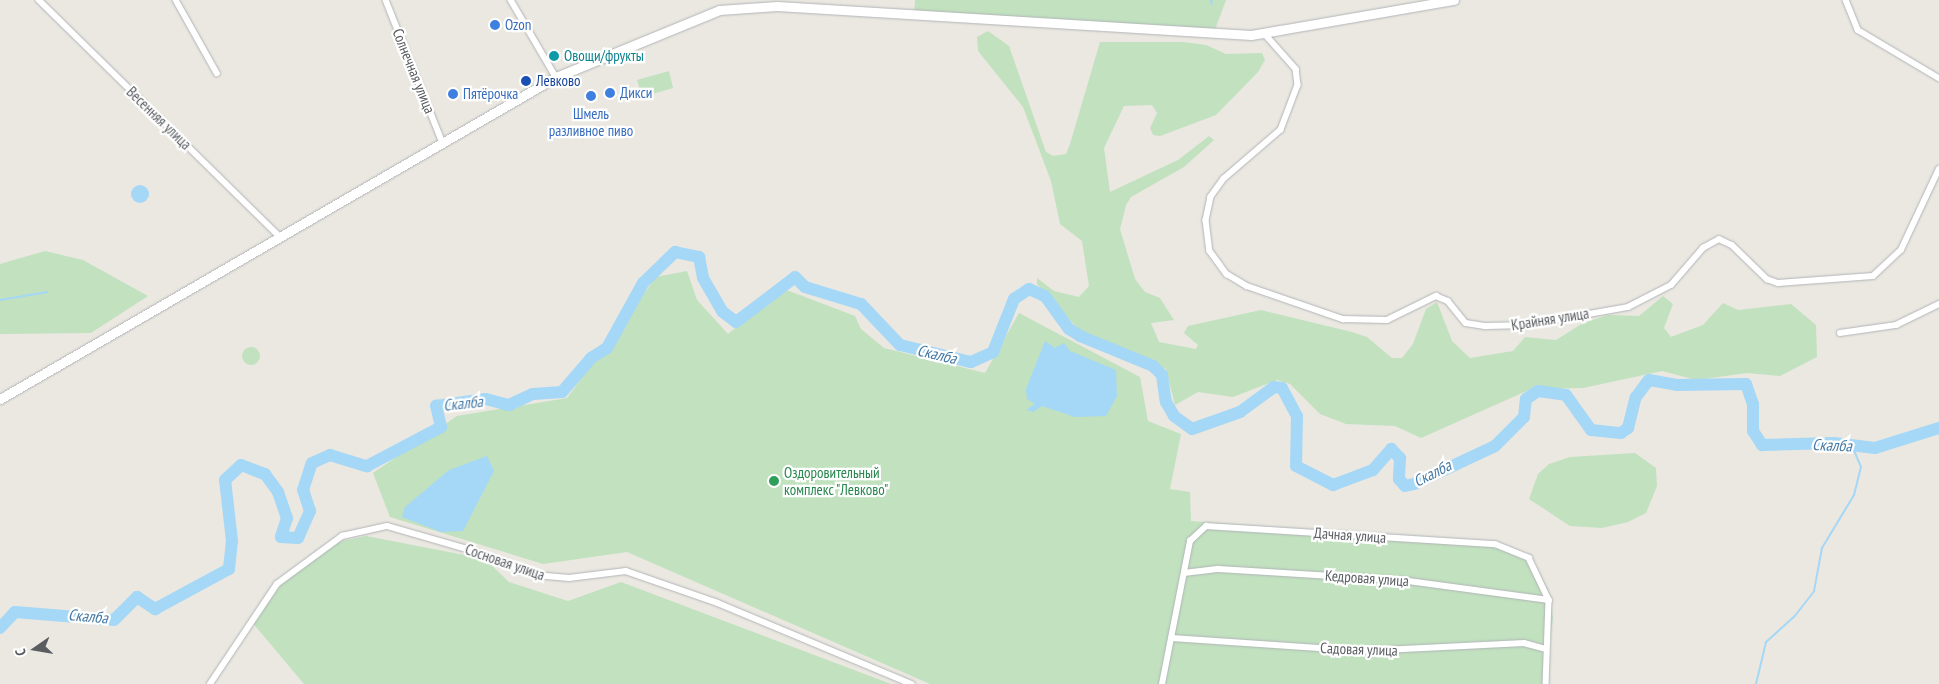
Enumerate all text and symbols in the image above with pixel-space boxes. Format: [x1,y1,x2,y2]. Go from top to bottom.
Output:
place label: Ozon [505,16,531,34]
marker: Ozon [489,19,501,31]
street label: Солнечная улица [389,26,439,116]
place label: Овощи/фрукты [564,47,644,65]
marker: Овощи/фрукты [548,50,560,62]
place label: Левково [536,72,580,90]
marker: Левково [520,75,532,87]
street label: Весенняя улица [123,83,195,153]
place label: Дикси [620,84,652,102]
place label: Пятёрочка [463,85,518,103]
marker: Дикси [604,87,616,99]
marker: Пятёрочка [447,88,459,100]
marker: Шмель разливное пиво [585,90,597,102]
place label: Шмель разливное пиво [549,104,633,139]
street label: Крайняя улица [1510,304,1590,334]
water label: Скалба [915,340,959,368]
water label: Скалба [442,391,484,415]
water label: Скалба [1812,435,1852,455]
water label: Скалба [1410,455,1454,491]
place label: Оздоровительный комплекс "Левково" [784,463,889,498]
marker: Оздоровительный комплекс "Левково" [768,475,780,487]
street label: Дачная улица [1313,523,1387,547]
street label: Сосновая улица [463,540,547,584]
street label: Кедровая улица [1324,566,1410,590]
water label: Скалба [67,605,109,627]
north arrow [10,624,60,674]
street label: Садовая улица [1320,639,1398,659]
text: С [11,647,30,658]

